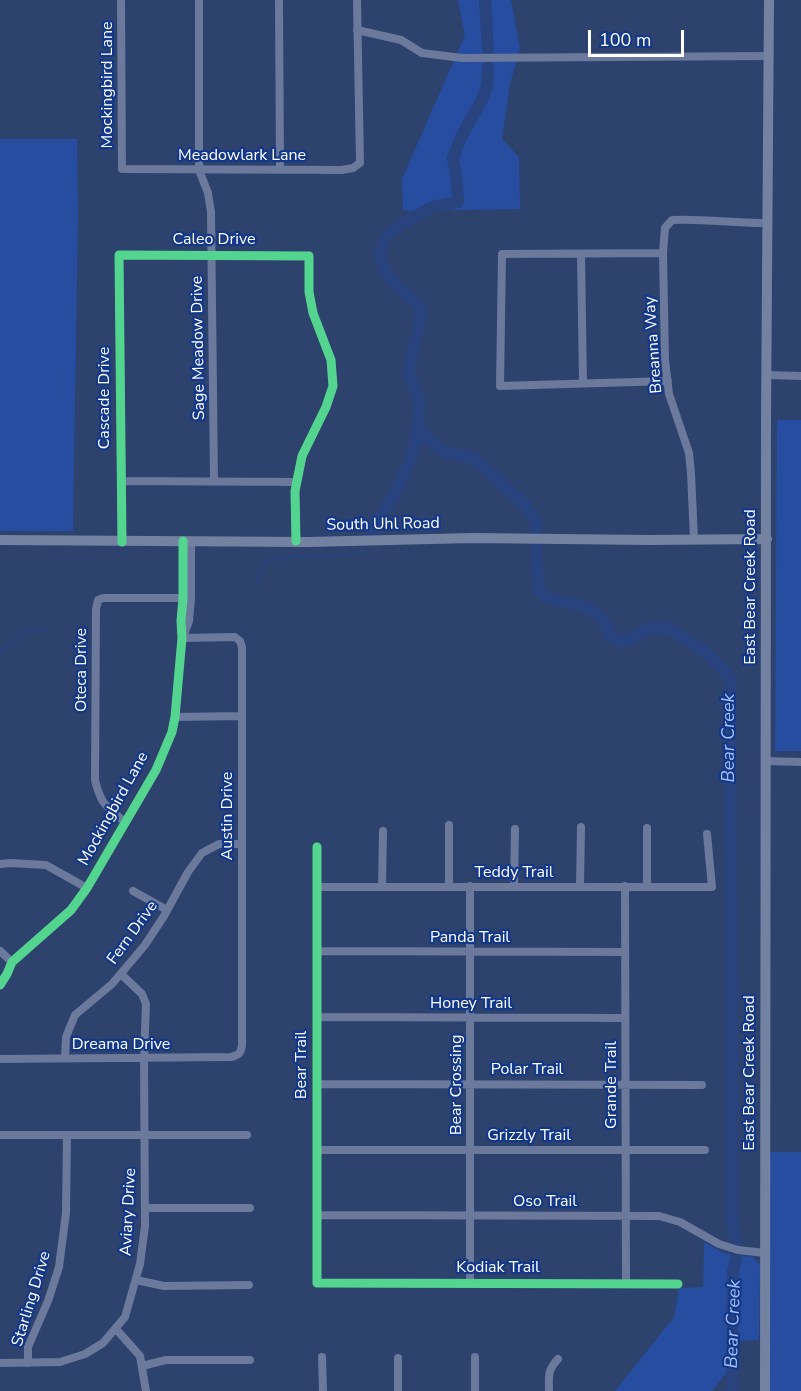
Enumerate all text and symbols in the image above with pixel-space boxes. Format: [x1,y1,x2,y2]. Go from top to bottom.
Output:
scale bar [591,18,687,56]
street label: Mockingbird Lane [98,21,118,149]
text: 100 m [599,28,651,52]
street label: Meadowlark Lane [178,146,306,166]
street label: Caleo Drive [172,230,256,250]
street label: Sage Meadow Drive [188,276,210,420]
street label: Breanna Way [641,296,667,394]
street label: Cascade Drive [95,347,115,449]
street label: East Bear Creek Road [741,509,761,665]
street label: South Uhl Road [326,514,440,536]
street label: Oteca Drive [72,628,92,712]
water label: Bear Creek [719,694,741,782]
street label: Mockingbird Lane [75,749,153,869]
street label: Austin Drive [218,772,238,860]
street label: Teddy Trail [475,863,553,883]
street label: Fern Drive [104,897,162,969]
street label: Panda Trail [430,928,510,948]
street label: Honey Trail [430,994,512,1014]
street label: East Bear Creek Road [740,995,760,1151]
street label: Bear Trail [292,1031,312,1099]
street label: Dreama Drive [72,1035,170,1055]
street label: Bear Crossing [447,1035,467,1135]
street label: Grande Trail [602,1041,622,1129]
street label: Polar Trail [491,1060,563,1080]
street label: Grizzly Trail [487,1126,571,1146]
street label: Aviary Drive [117,1167,141,1257]
street label: Oso Trail [513,1192,577,1212]
street label: Starling Drive [8,1249,56,1349]
street label: Kodiak Trail [456,1258,540,1278]
water label: Bear Creek [722,1279,746,1369]

